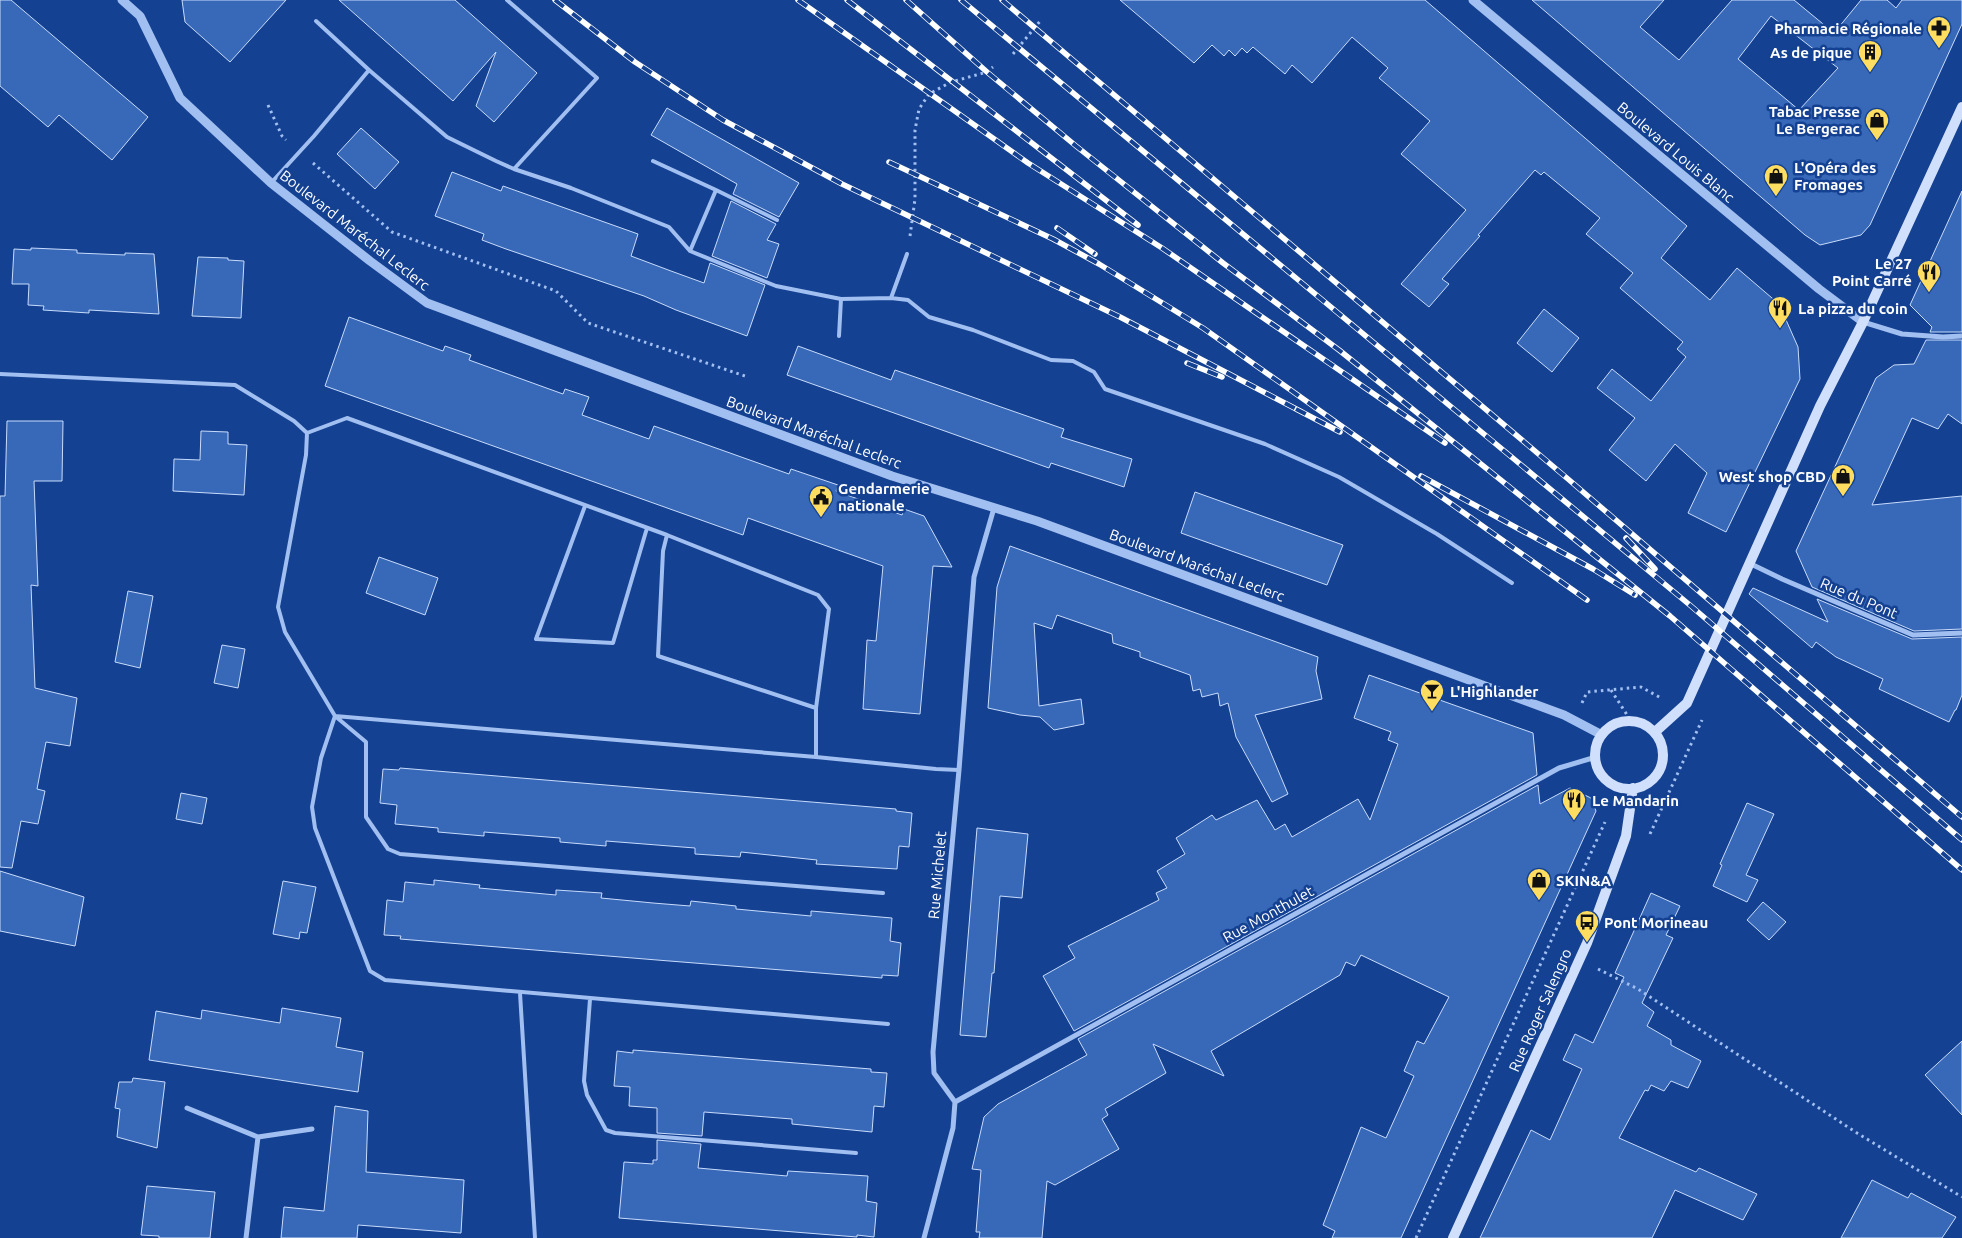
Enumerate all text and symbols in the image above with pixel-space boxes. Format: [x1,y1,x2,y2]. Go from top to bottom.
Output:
pharmacy icon: Pharmacie Régionale [1926,15,1952,49]
place label: Pharmacie Régionale [1774,20,1922,37]
building icon: As de pique [1857,39,1883,73]
place label: As de pique [1770,44,1852,61]
street label: Boulevard Louis Blanc [1614,98,1738,206]
place label: Tabac Presse Le Bergerac [1769,103,1860,137]
shop icon: Tabac Presse Le Bergerac [1864,107,1890,141]
place label: L'Opéra des Fromages [1794,159,1876,193]
shop icon: L'Opéra des Fromages [1763,163,1789,197]
street label: Boulevard Maréchal Leclerc [277,166,433,294]
place label: Le 27 Point Carré [1832,255,1912,289]
restaurant icon: Le 27 Point Carré [1916,259,1942,293]
restaurant icon: La pizza du coin [1767,295,1793,329]
place label: La pizza du coin [1798,300,1908,317]
street label: Boulevard Maréchal Leclerc [724,392,904,472]
shop icon: West shop CBD [1830,463,1856,497]
place label: West shop CBD [1719,468,1826,485]
place label: Gendarmerie nationale [838,480,930,514]
public building icon: Gendarmerie nationale [808,484,834,518]
street label: Boulevard Maréchal Leclerc [1107,525,1287,605]
street label: Rue du Pont [1818,574,1900,622]
bar icon: L'Highlander [1419,678,1445,712]
place label: L'Highlander [1450,683,1539,700]
restaurant icon: Le Mandarin [1561,787,1587,821]
place label: Le Mandarin [1592,792,1679,809]
street label: Rue Michelet [925,830,949,920]
shop icon: SKIN&A [1526,867,1552,901]
place label: SKIN&A [1556,872,1612,889]
street label: Rue Monthulet [1220,882,1316,946]
bus stop icon: Pont Morineau [1574,909,1600,943]
place label: Pont Morineau [1604,914,1708,931]
street label: Rue Roger Salengro [1505,946,1575,1074]

